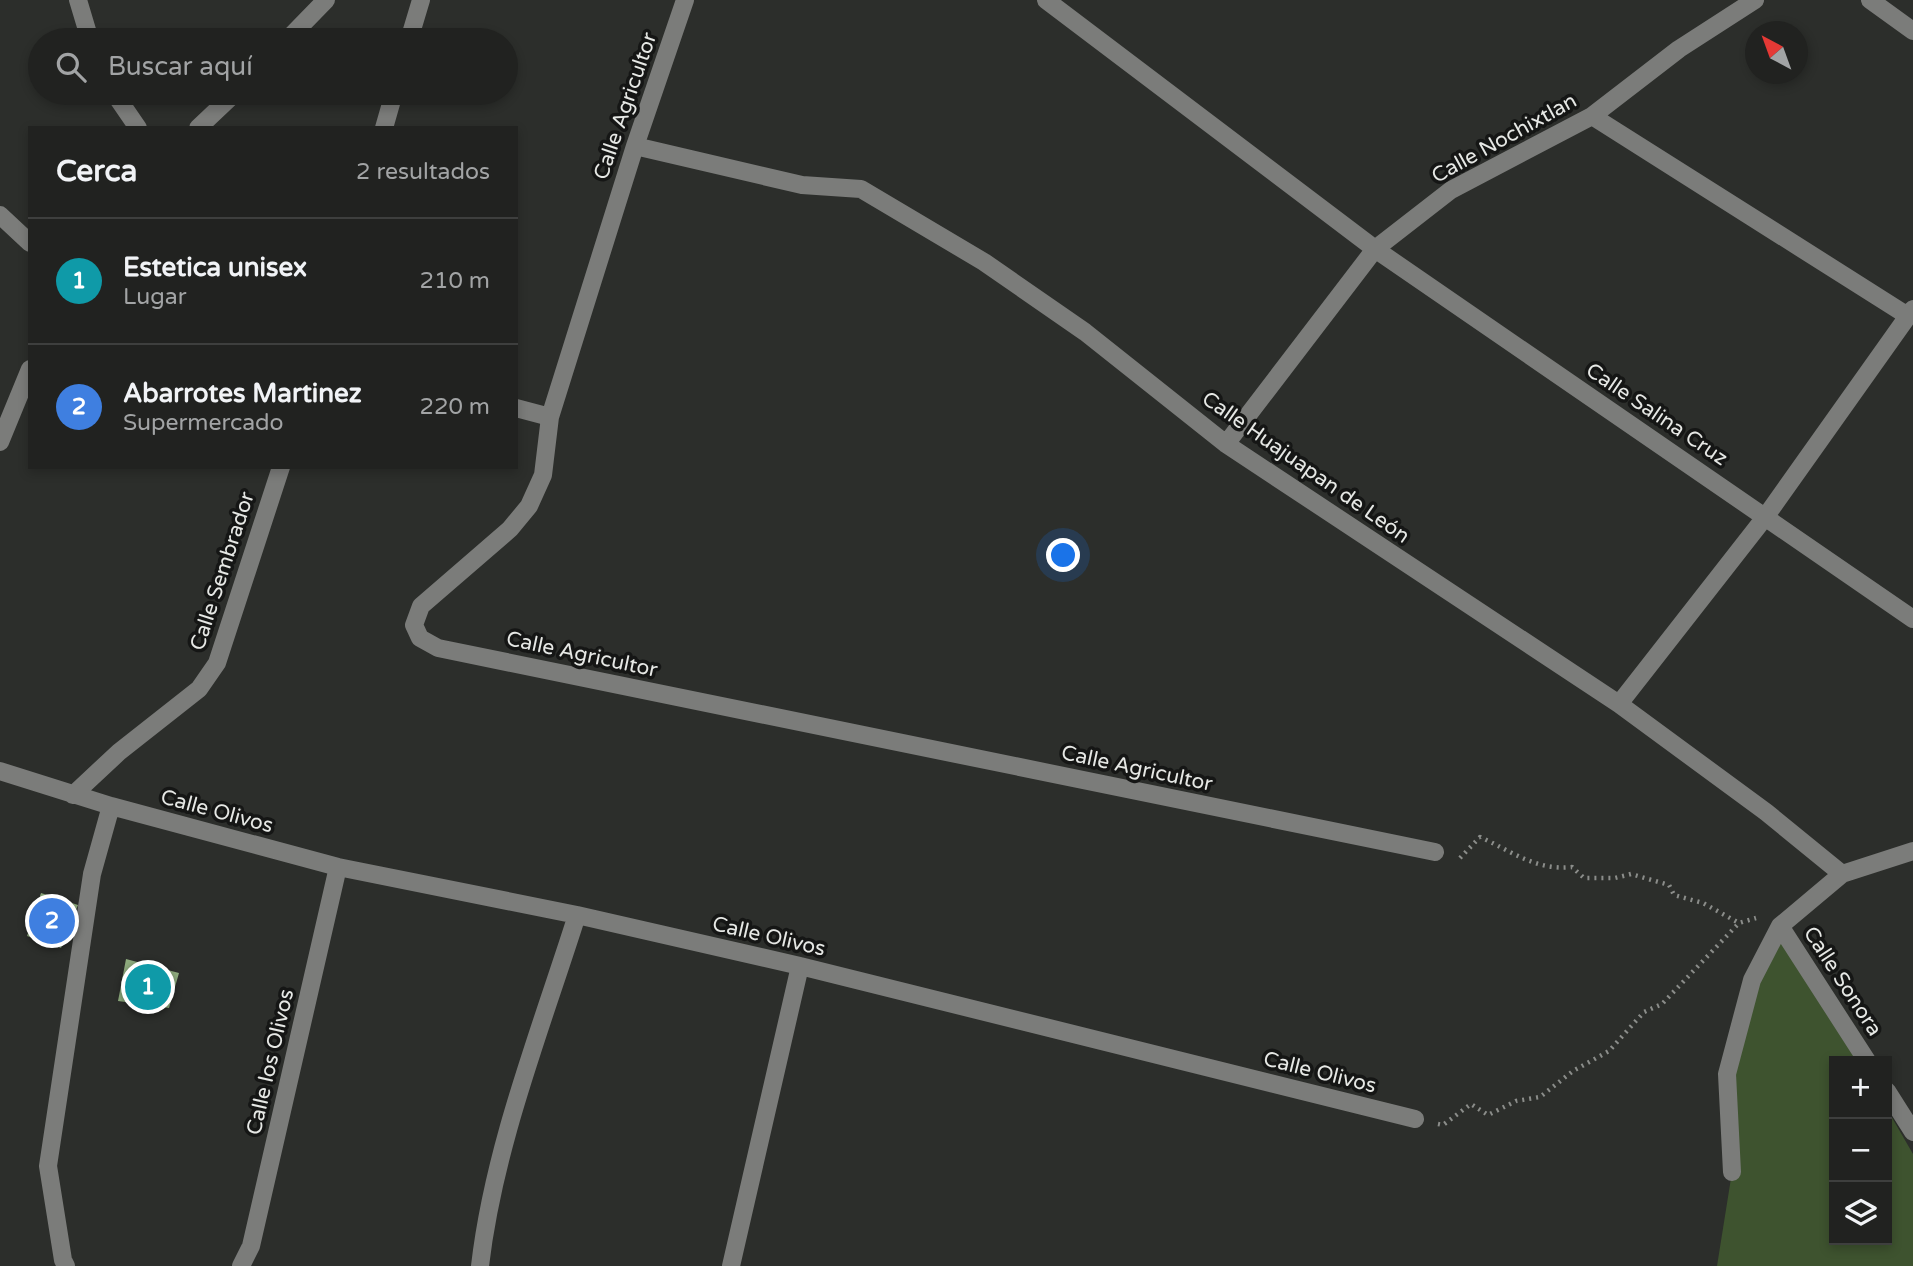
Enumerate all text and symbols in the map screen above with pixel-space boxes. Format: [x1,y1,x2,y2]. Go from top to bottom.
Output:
north arrow [1745,21,1808,84]
search box [28,28,518,105]
street label: Calle Agricultor [589,29,662,183]
icon: search [52,48,90,86]
text: Buscar aquí [108,51,253,82]
street label: Calle Nochixtlan [1427,88,1581,189]
text: Cerca [56,153,137,190]
text: 2 resultados [356,158,490,186]
text: Estetica unisex [123,252,307,283]
text: 1 [72,267,86,295]
text: 210 m [420,267,490,295]
text: Lugar [123,283,187,311]
street label: Calle Salina Cruz [1581,358,1732,471]
text: Abarrotes Martinez [123,378,362,409]
street label: Calle Huajuapan de León [1197,386,1414,549]
text: 2 [72,393,86,421]
text: 220 m [420,393,490,421]
text: Supermercado [123,409,284,437]
street label: Calle Sembrador [185,489,260,654]
your location [1046,538,1080,572]
street label: Calle Agricultor [504,626,660,683]
street label: Calle Agricultor [1059,740,1215,797]
street label: Calle Olivos [158,784,276,838]
pin: 2 [29,895,75,947]
street label: Calle Olivos [710,911,828,962]
street label: Calle Sonora [1798,922,1887,1041]
pin: 1 [125,961,171,1013]
street label: Calle los Olivos [242,987,299,1137]
street label: Calle Olivos [1261,1046,1379,1099]
map controls [1829,1056,1892,1245]
button: + [1829,1056,1892,1119]
button: − [1829,1119,1892,1182]
button: layers [1829,1182,1892,1245]

